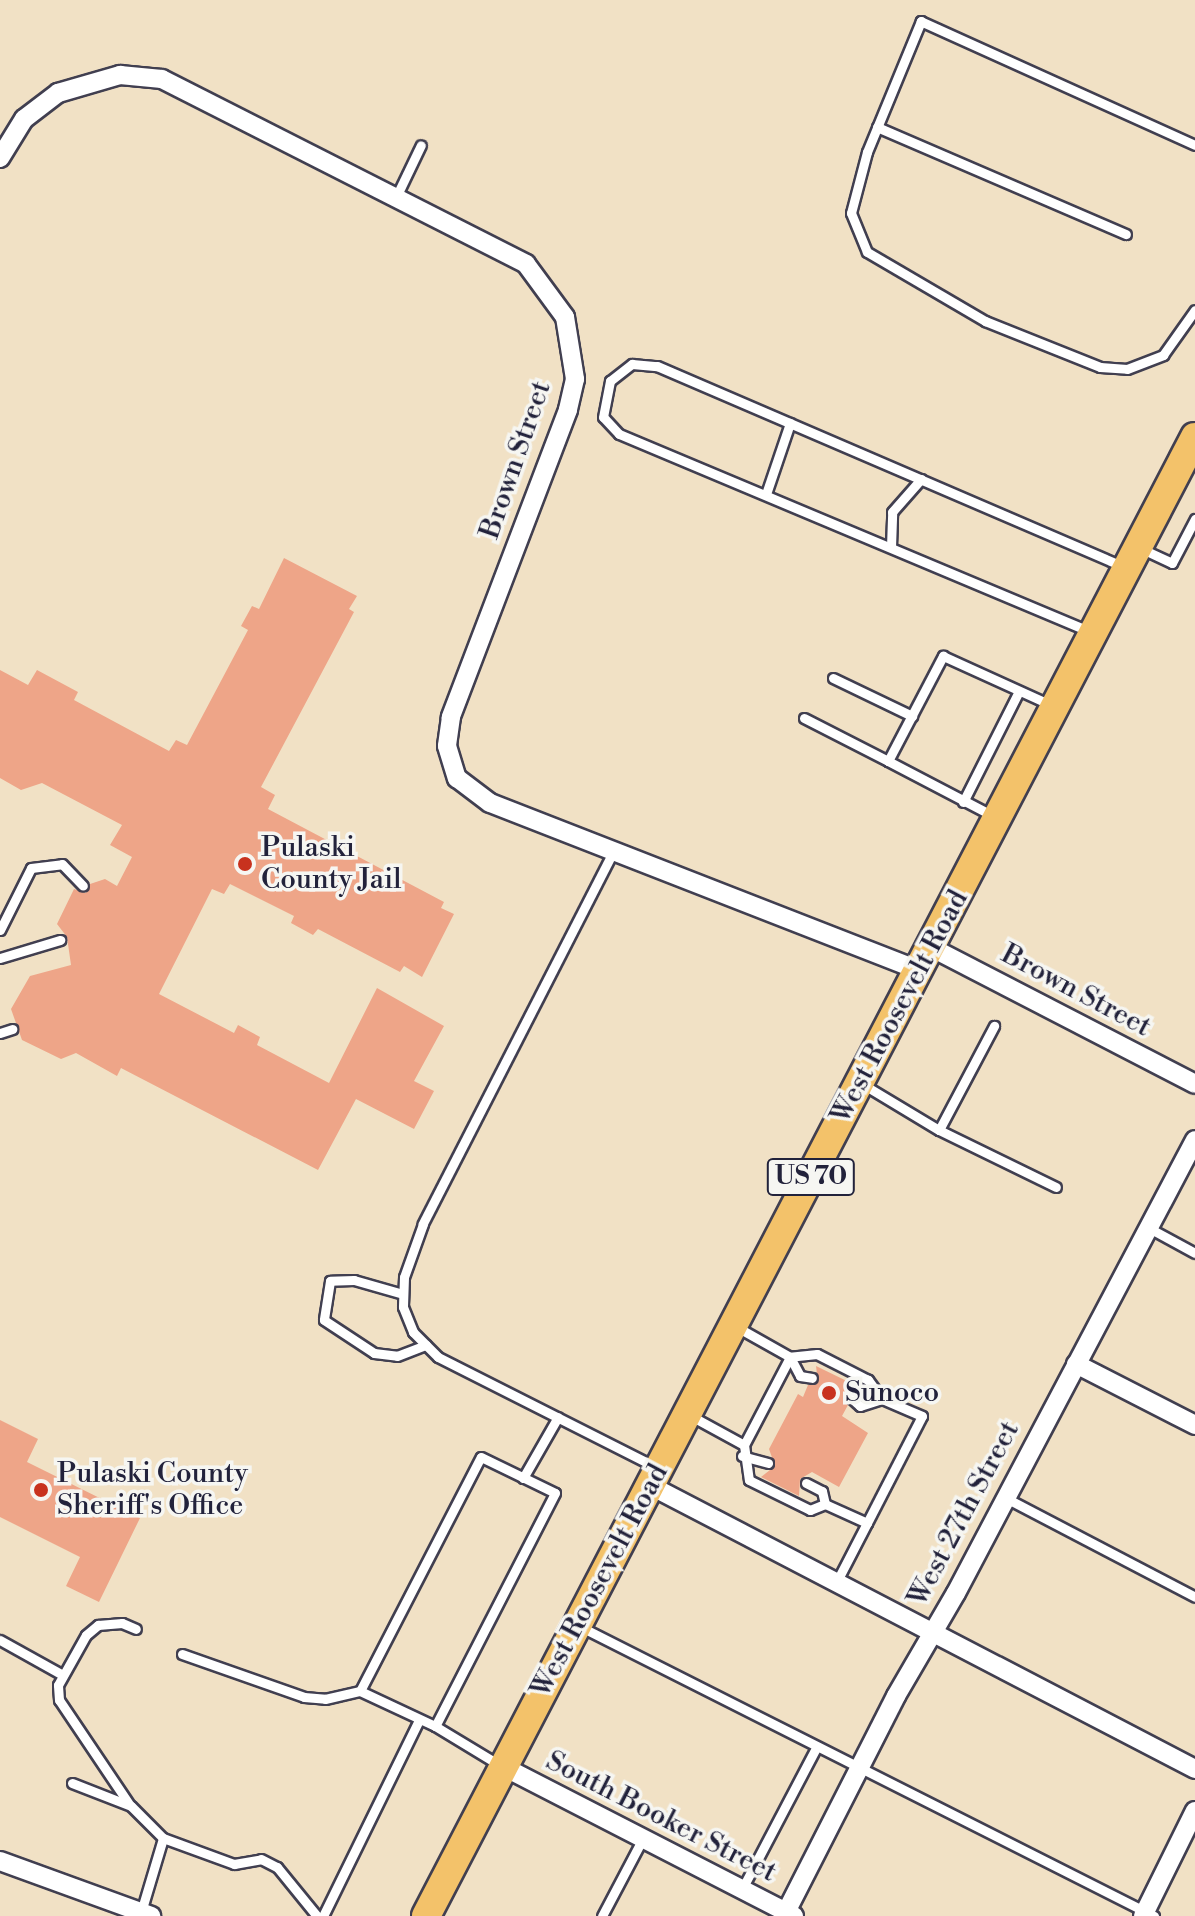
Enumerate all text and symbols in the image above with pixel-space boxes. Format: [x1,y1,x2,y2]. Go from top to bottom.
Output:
street label: Brown Street [473,377,559,543]
place label: Pulaski County Jail [261,831,401,897]
marker: Pulaski County Jail [236,855,254,873]
street label: West Roosevelt Road [824,885,976,1129]
street label: Brown Street [996,938,1156,1044]
road number: US 70 [765,1155,857,1199]
place label: Sunoco [845,1376,939,1410]
marker: Sunoco [820,1384,838,1402]
street label: West 27th Street [901,1416,1027,1612]
place label: Pulaski County Sheriff's Office [57,1457,248,1523]
street label: West Roosevelt Road [524,1459,676,1703]
marker: Pulaski County Sheriff's Office [32,1481,50,1499]
street label: South Booker Street [540,1744,782,1890]

